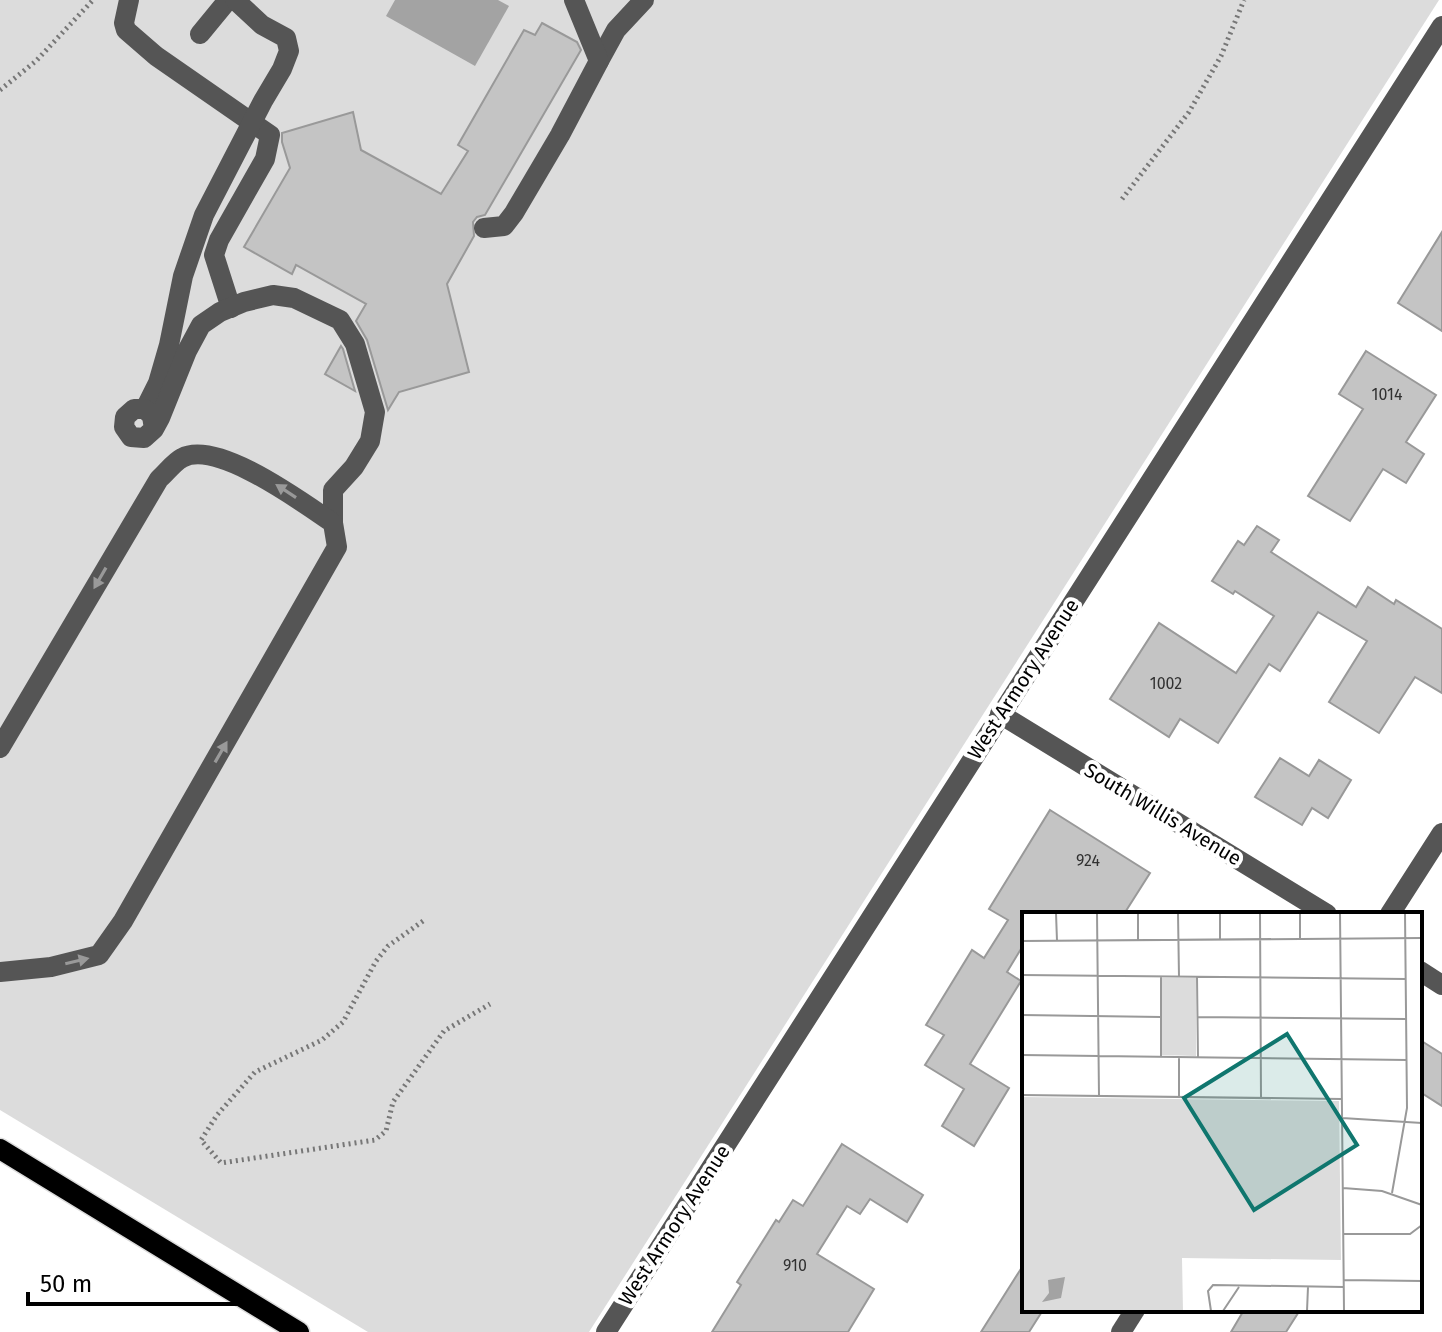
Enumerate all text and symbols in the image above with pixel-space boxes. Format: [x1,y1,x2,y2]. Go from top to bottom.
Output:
house number: 1014 [1372,385,1403,404]
one-way arrow [275,485,297,499]
one-way arrow [94,567,108,589]
street label: West Armory Avenue [962,594,1084,764]
house number: 1002 [1150,674,1182,693]
one-way arrow [214,740,227,763]
street label: South Willis Avenue [1080,758,1246,870]
house number: 924 [1076,851,1101,870]
inset map [1022,912,1422,1312]
one-way arrow [65,954,90,966]
street label: West Armory Avenue [613,1140,735,1310]
scale bar [28,1256,248,1306]
house number: 910 [783,1256,807,1275]
text: 50 m [40,1270,92,1298]

